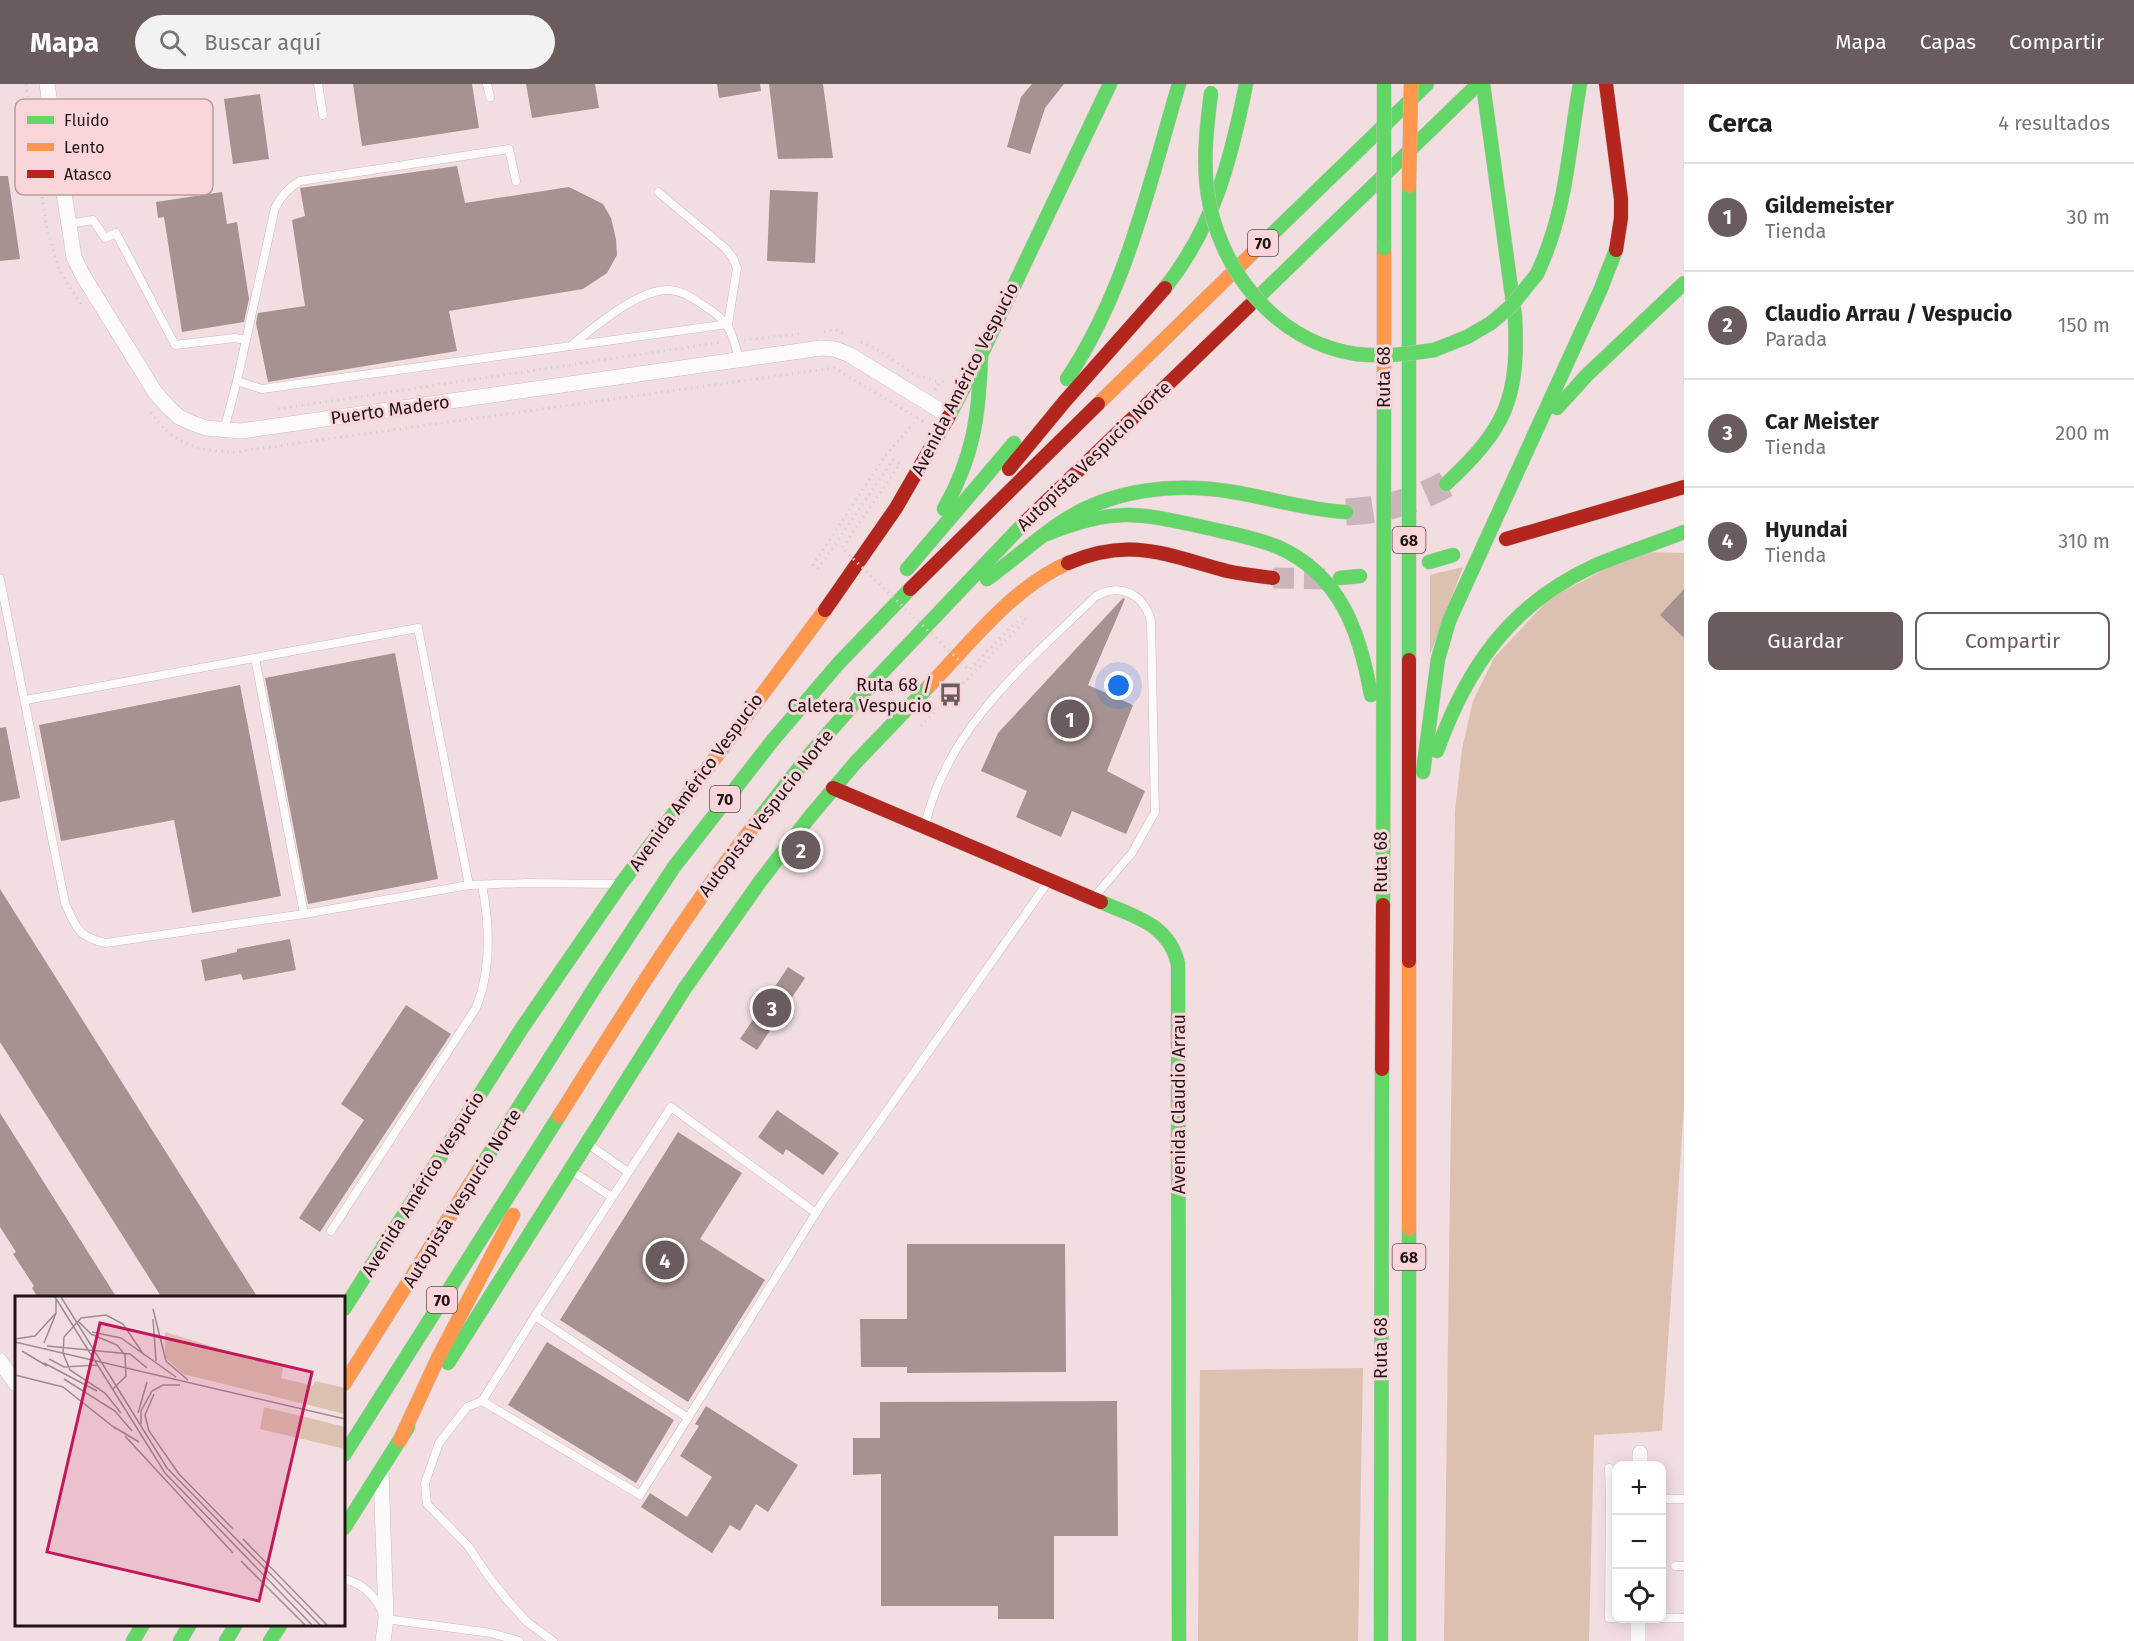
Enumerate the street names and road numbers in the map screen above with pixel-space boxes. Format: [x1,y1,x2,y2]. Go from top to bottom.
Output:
road number: 70 [1248,230,1278,256]
street label: Avenida Américo Vespucio [907,279,1023,479]
street label: Ruta 68 [1373,346,1395,408]
street label: Autopista Vespucio Norte [1012,376,1176,536]
street label: Puerto Madero [329,391,451,429]
road number: 68 [1392,527,1426,553]
street label: Avenida Américo Vespucio [624,689,768,875]
street label: Autopista Vespucio Norte [694,725,838,901]
road number: 70 [710,786,740,812]
street label: Ruta 68 [1370,831,1392,893]
street label: Avenida Claudio Arrau [1168,1014,1190,1194]
street label: Avenida Américo Vespucio [357,1087,489,1281]
street label: Autopista Vespucio Norte [398,1105,526,1291]
road number: 68 [1392,1244,1426,1270]
road number: 70 [427,1287,457,1313]
street label: Ruta 68 [1370,1317,1392,1379]

